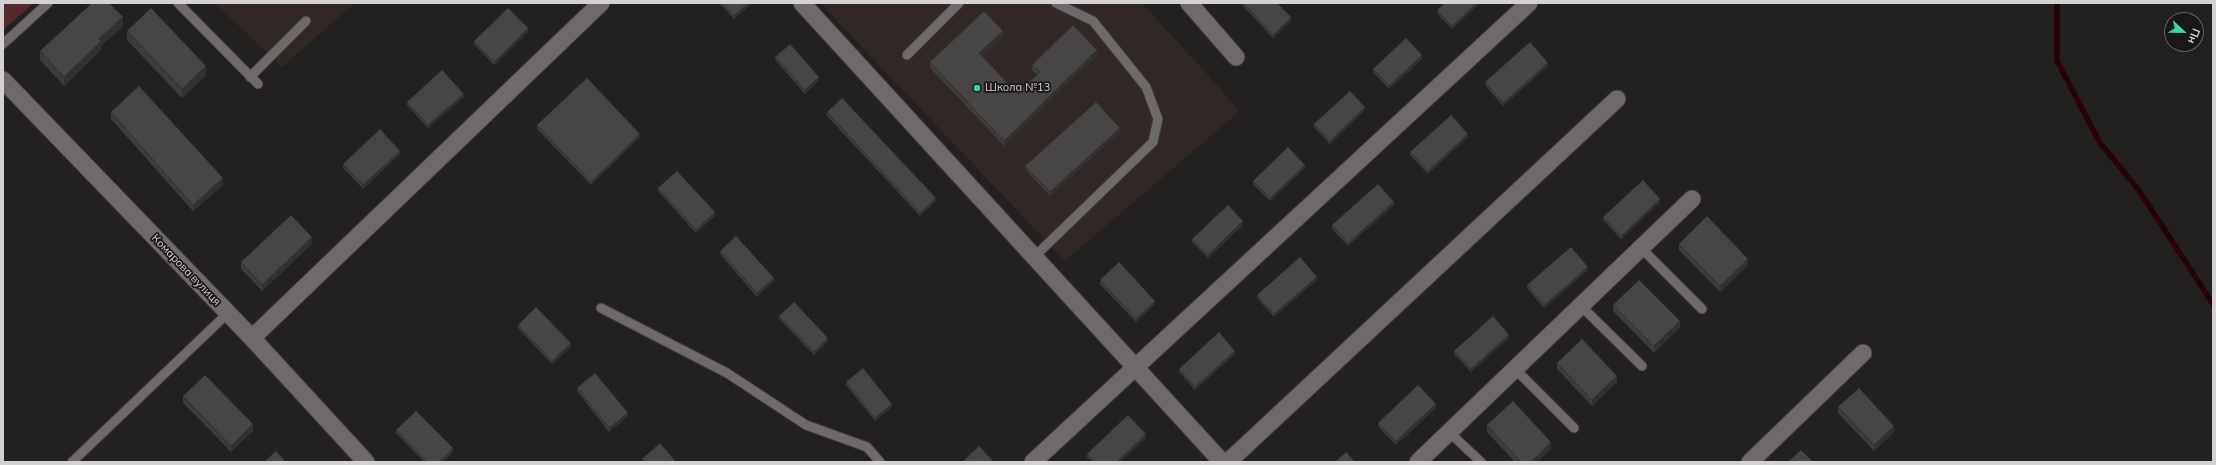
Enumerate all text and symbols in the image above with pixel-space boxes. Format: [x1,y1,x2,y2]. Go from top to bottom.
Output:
north arrow [2164,12,2204,52]
text: Пн [2185,26,2204,46]
place label: Школа №13 [985,81,1050,95]
marker: Школа №13 [972,83,982,93]
street label: Комарова вулиця [149,232,223,308]

